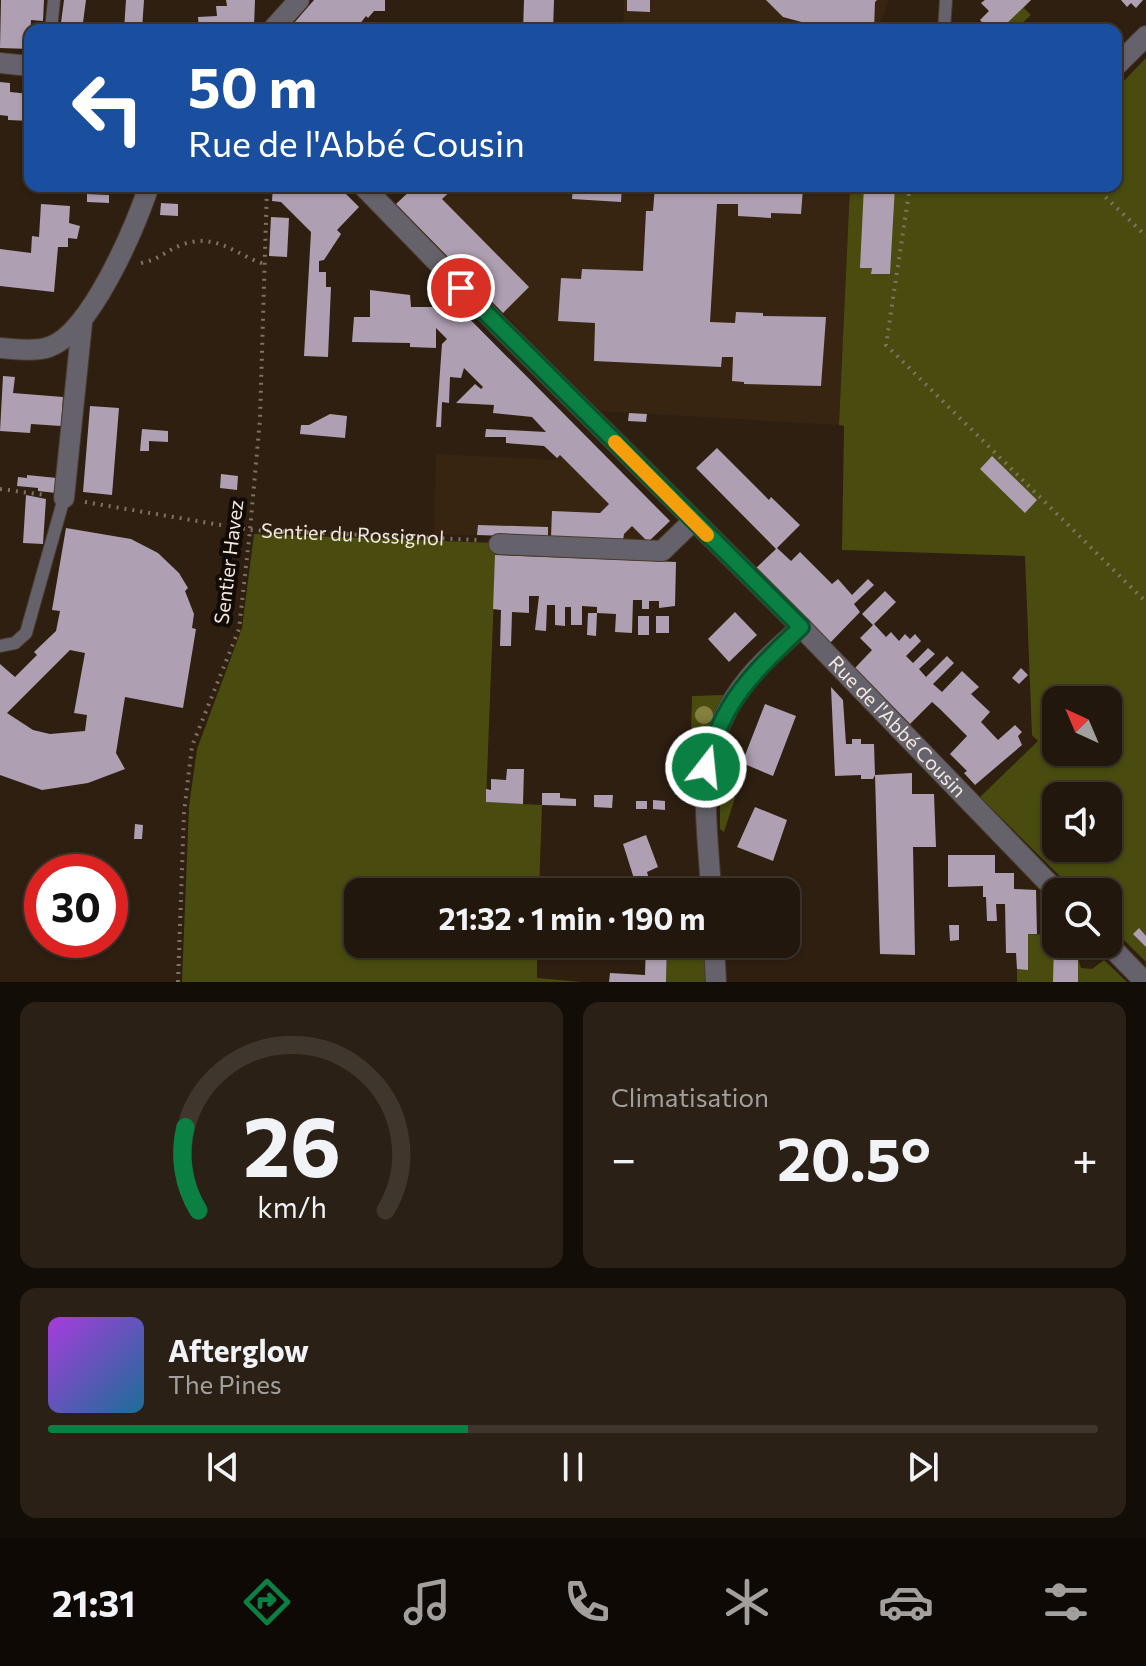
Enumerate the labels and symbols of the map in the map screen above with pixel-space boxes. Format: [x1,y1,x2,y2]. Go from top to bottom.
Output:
pin [427,254,495,322]
street label: Sentier Havez [208,498,248,625]
street label: Sentier du Rossignol [261,517,445,550]
street label: Rue de l'Abbé Cousin [824,650,972,802]
north arrow [1042,686,1122,766]
position arrow [664,725,748,809]
speed limit sign: 30 [24,854,128,958]

